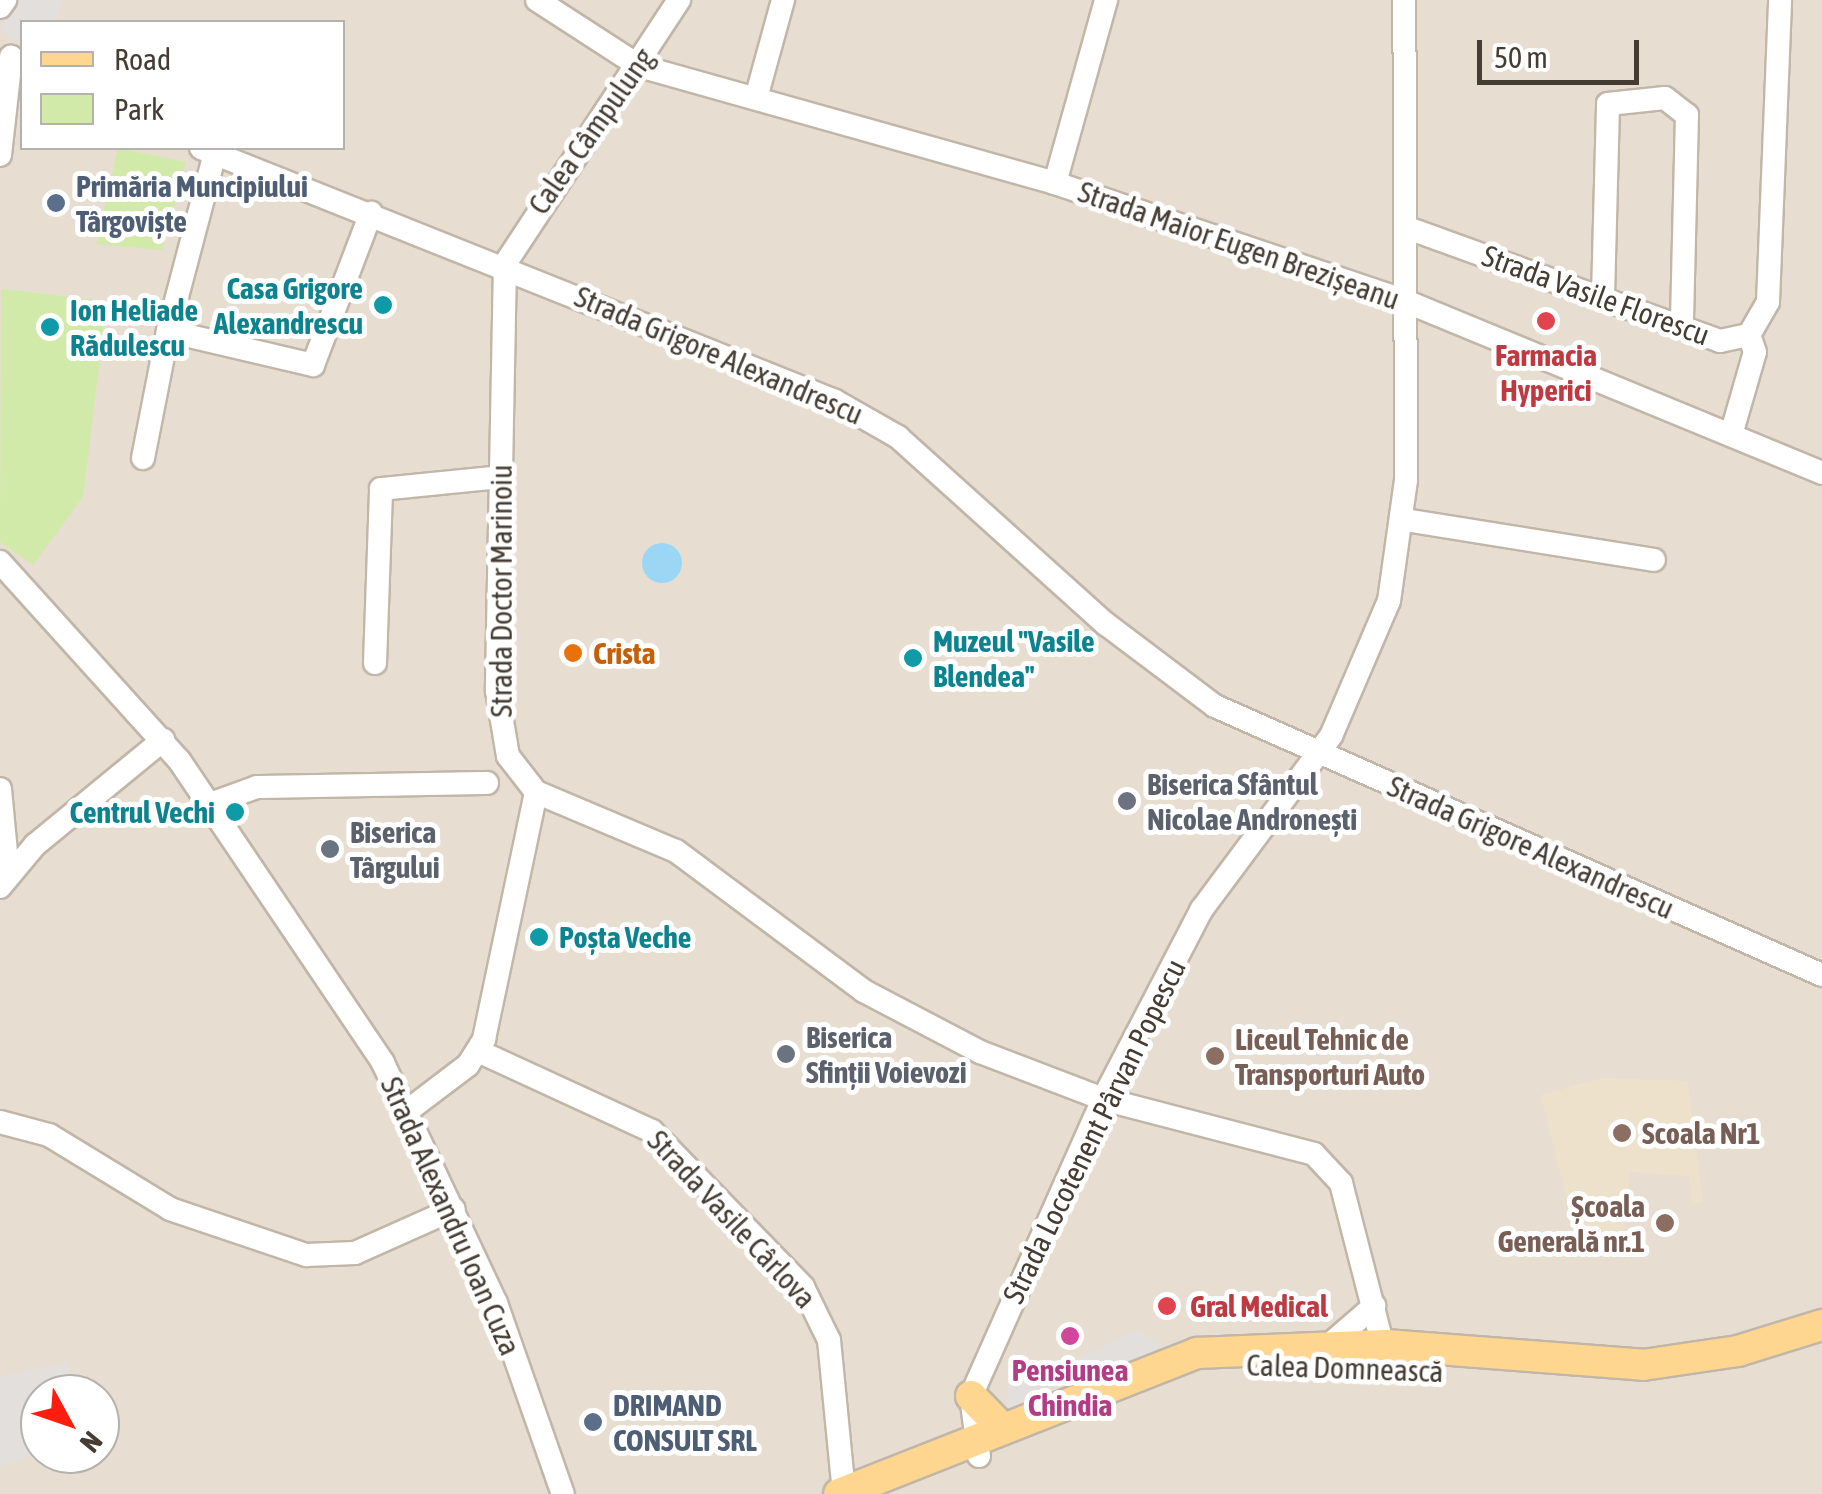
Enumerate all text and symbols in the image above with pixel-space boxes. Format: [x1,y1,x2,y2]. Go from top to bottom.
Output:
legend [20,20,345,150]
scale bar [1482,20,1644,82]
text: 50 m [1494,40,1548,74]
street label: Calea Câmpulung [520,41,662,221]
text: Road [114,42,171,76]
text: Park [114,92,164,126]
place label: Primăria Muncipiului Târgoviște [76,168,308,238]
street label: Strada Maior Eugen Brezișeanu [1074,173,1404,317]
marker: Primăria Muncipiului Târgoviște [45,192,67,214]
street label: Strada Vasile Florescu [1478,237,1714,353]
place label: Casa Grigore Alexandrescu [214,270,363,340]
street label: Strada Grigore Alexandrescu [570,278,868,432]
place label: Ion Heliade Rădulescu [70,292,198,362]
marker: Casa Grigore Alexandrescu [372,294,394,316]
marker: Farmacia Hyperici [1535,310,1557,332]
marker: Ion Heliade Rădulescu [39,316,61,338]
place label: Farmacia Hyperici [1495,337,1597,408]
street label: Strada Doctor Marinoiu [483,465,519,717]
place label: Muzeul "Vasile Blendea" [933,623,1095,694]
place label: Crista [593,635,655,671]
marker: Crista [562,642,584,664]
marker: Muzeul "Vasile Blendea" [902,647,924,669]
place label: Biserica Sfântul Nicolae Andronești [1147,766,1357,836]
street label: Strada Grigore Alexandrescu [1382,768,1680,926]
marker: Biserica Sfântul Nicolae Andronești [1116,790,1138,812]
place label: Centrul Vechi [69,794,215,830]
marker: Centrul Vechi [224,801,246,823]
place label: Biserica Târgului [350,814,440,884]
marker: Biserica Târgului [319,838,341,860]
place label: Poșta Veche [559,919,691,955]
marker: Poșta Veche [528,926,550,948]
street label: Strada Locotenent Pârvan Popescu [995,953,1193,1309]
place label: Biserica Sfinții Voievozi [806,1019,967,1090]
place label: Liceul Tehnic de Transporturi Auto [1235,1021,1425,1092]
marker: Biserica Sfinții Voievozi [775,1043,797,1065]
marker: Liceul Tehnic de Transporturi Auto [1204,1045,1226,1067]
street label: Strada Alexandru Ioan Cuza [373,1071,529,1361]
place label: Scoala Nr1 [1642,1115,1760,1151]
marker: Scoala Nr1 [1611,1122,1633,1144]
street label: Strada Vasile Cârlova [640,1123,824,1315]
place label: Școala Generală nr.1 [1497,1188,1645,1258]
marker: Școala Generală nr.1 [1654,1212,1676,1234]
place label: Gral Medical [1190,1288,1328,1324]
marker: Gral Medical [1154,1293,1180,1319]
marker: Pensiunea Chindia [1059,1325,1081,1347]
street label: Calea Domnească [1246,1347,1444,1389]
place label: Pensiunea Chindia [1012,1352,1128,1422]
north arrow [20,1374,120,1474]
place label: DRIMAND CONSULT SRL [613,1387,757,1458]
marker: DRIMAND CONSULT SRL [582,1411,604,1433]
text: N [74,1425,109,1459]

